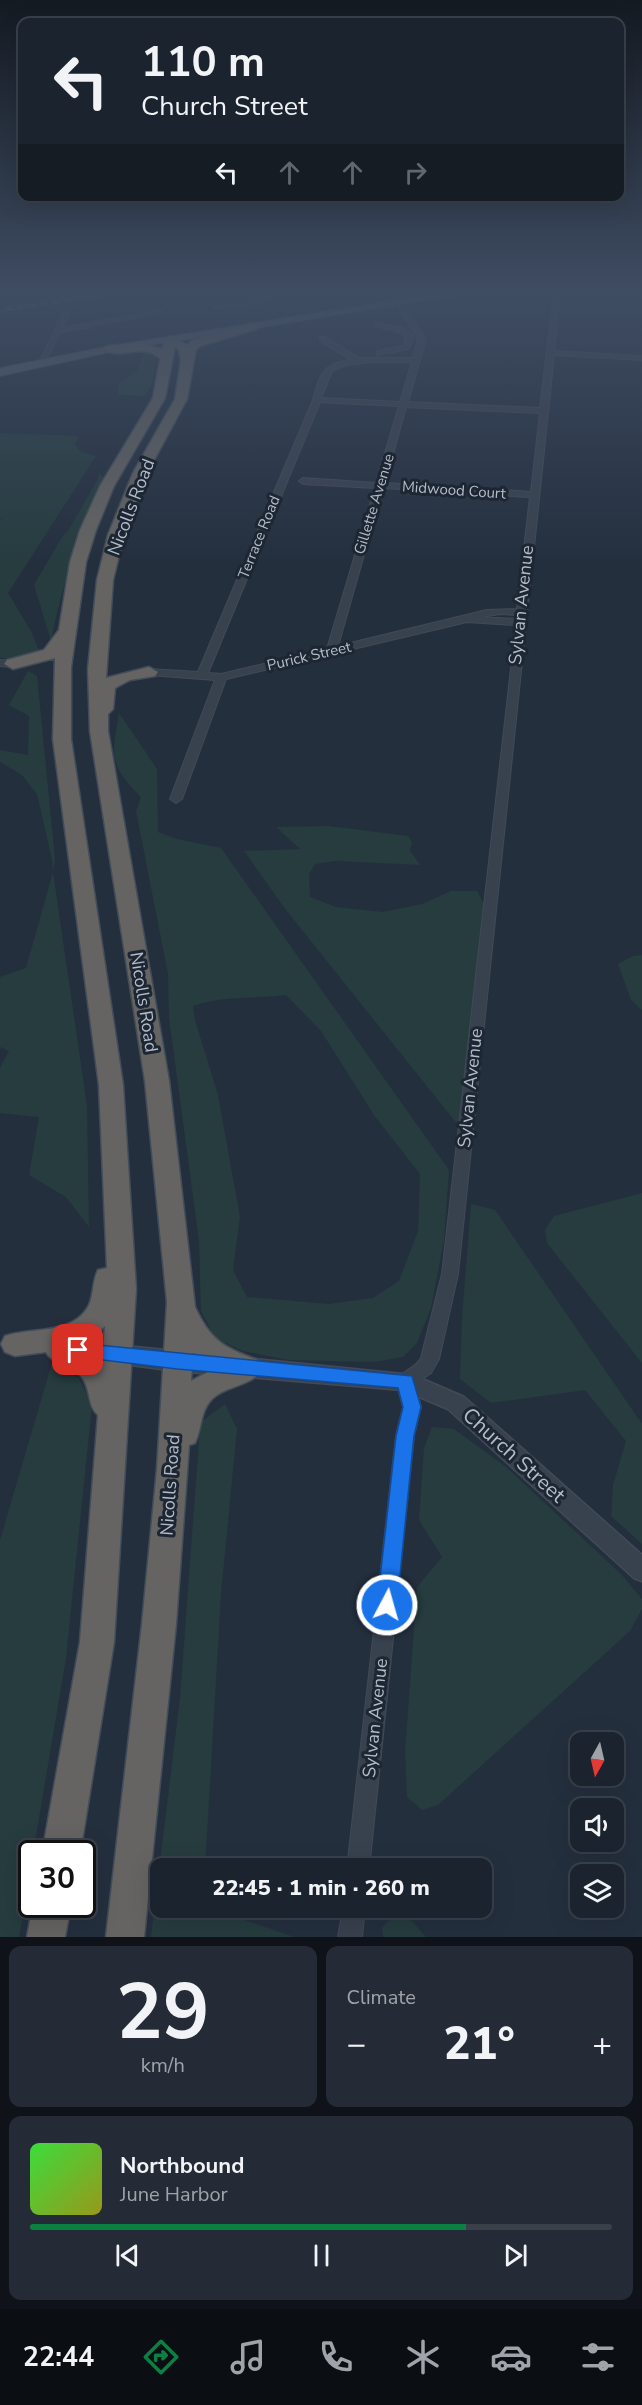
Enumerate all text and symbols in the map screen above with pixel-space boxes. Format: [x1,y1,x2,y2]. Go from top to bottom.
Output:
text: 110 m [141,34,265,91]
icon: left [42,42,120,120]
text: Church Street [141,88,308,125]
icon: left [210,156,243,189]
icon: ahead [273,156,306,189]
icon: ahead [336,156,369,189]
icon: right [399,156,432,189]
street label: Gillette Avenue [349,451,399,557]
street label: Nicolls Road [102,455,160,559]
street label: Midwood Court [401,476,507,504]
street label: Terrace Road [233,492,285,582]
street label: Sylvan Avenue [503,544,539,666]
street label: Purick Street [265,636,354,675]
street label: Nicolls Road [124,950,164,1054]
street label: Sylvan Avenue [452,1027,488,1149]
pin [52,1324,103,1375]
icon: arrive [61,1333,94,1366]
street label: Church Street [456,1401,572,1509]
street label: Nicolls Road [154,1434,186,1536]
position arrow [355,1573,419,1637]
street label: Sylvan Avenue [357,1657,393,1779]
north arrow [570,1732,624,1786]
map controls [570,1732,624,1918]
button: sound [570,1798,624,1852]
speed limit sign: 30 [18,1840,96,1918]
button: layers [570,1864,624,1918]
text: 22:45 · 1 min · 260 m [212,1873,430,1903]
text: 29 [116,1959,210,2066]
text: Climate [347,1984,416,2011]
text: 21° [444,2014,515,2075]
text: − [347,2022,366,2067]
text: + [592,2022,612,2067]
text: km/h [141,2052,185,2079]
text: Northbound [120,2151,244,2181]
text: June Harbor [120,2181,228,2208]
icon: previous [111,2239,144,2272]
icon: pause [305,2239,338,2272]
icon: next [499,2239,532,2272]
icon: directions [140,2336,182,2378]
icon: music [227,2336,269,2378]
icon: phone [315,2336,357,2378]
icon: climate [402,2336,444,2378]
icon: car [490,2336,532,2378]
icon: filters [577,2336,619,2378]
text: 22:44 [23,2339,94,2376]

